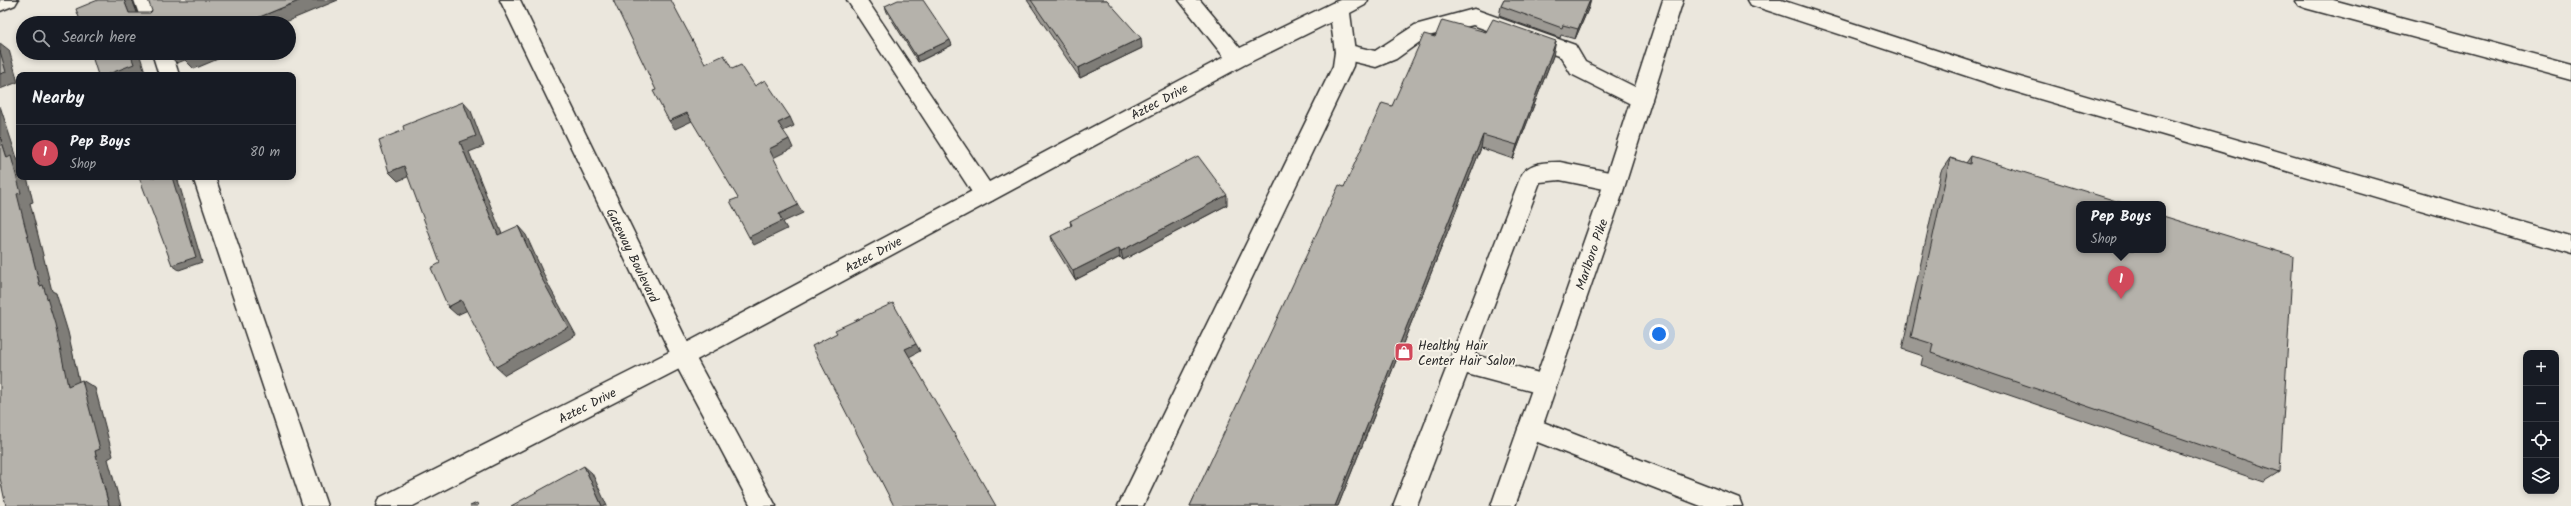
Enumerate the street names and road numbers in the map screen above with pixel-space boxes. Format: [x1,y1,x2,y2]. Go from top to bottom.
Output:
street label: Aztec Drive [1127,78,1192,126]
street label: Gateway Boulevard [600,205,664,307]
street label: Marlboro Pike [1570,216,1614,293]
street label: Aztec Drive [841,231,906,279]
street label: Aztec Drive [555,383,620,430]

